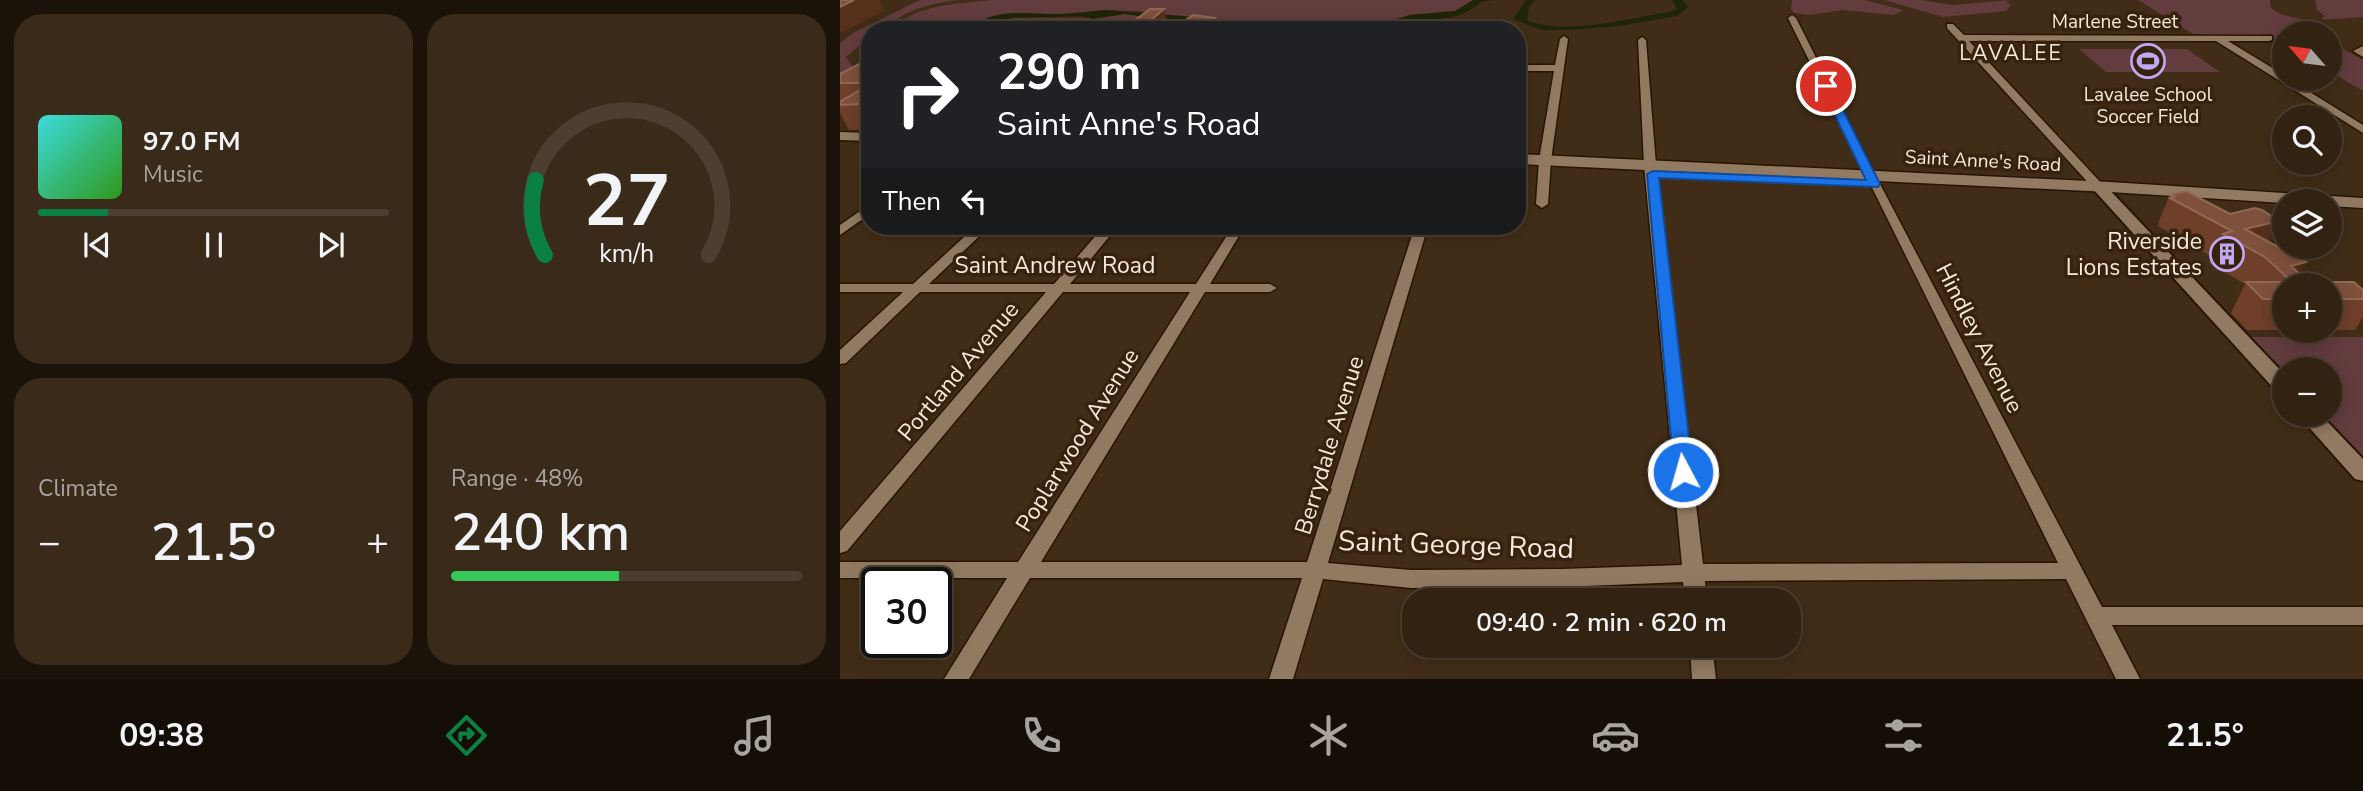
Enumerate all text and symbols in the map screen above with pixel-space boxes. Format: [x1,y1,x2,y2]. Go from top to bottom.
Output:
street label: Marlene Street [2052,9,2179,35]
north arrow [2272,21,2342,91]
map controls [2272,21,2342,427]
text: 290 m [997,39,1141,106]
district label: LAVALEE [1959,39,2063,67]
sports icon: Lavalee School Soccer Field [2129,42,2167,80]
icon: right [882,49,973,140]
pin [1796,56,1856,116]
icon: arrive [1807,67,1845,105]
place label: Lavalee School Soccer Field [2084,82,2213,130]
text: Saint Anne's Road [997,103,1261,146]
button: search [2272,105,2342,175]
text: 97.0 FM [143,124,240,159]
street label: Saint Anne's Road [1904,144,2062,178]
text: 27 [583,152,670,252]
text: Music [143,159,203,190]
icon: left [955,182,993,220]
text: Then [882,184,941,219]
button: layers [2272,189,2342,259]
icon: previous [78,226,116,264]
icon: pause [195,226,233,264]
icon: next [312,226,350,264]
place label: Riverside Lions Estates [2066,226,2202,283]
building icon: Riverside Lions Estates [2208,235,2246,273]
text: km/h [599,237,654,271]
street label: Saint Andrew Road [955,250,1155,281]
street label: Hindley Avenue [1928,258,2031,418]
button: + [2272,273,2342,343]
street label: Portland Avenue [891,295,1026,448]
street label: Poplarwood Avenue [1009,343,1146,538]
street label: Berrydale Avenue [1288,352,1371,538]
button: − [2272,357,2342,427]
position arrow [1646,435,1720,509]
text: Range · 48% [451,463,583,494]
text: Climate [38,473,118,504]
text: 240 km [451,497,630,568]
text: 21.5° [151,507,276,578]
text: − [38,517,61,568]
text: + [366,517,389,568]
street label: Saint George Road [1337,522,1574,568]
speed limit sign: 30 [861,567,952,658]
text: 09:40 · 2 min · 620 m [1476,605,1727,640]
icon: directions [442,711,491,760]
icon: music [730,711,779,760]
icon: phone [1017,711,1066,760]
icon: climate [1304,711,1353,760]
icon: car [1591,711,1640,760]
icon: filters [1879,711,1928,760]
text: 09:38 [119,714,204,757]
text: 21.5° [2166,714,2244,757]

